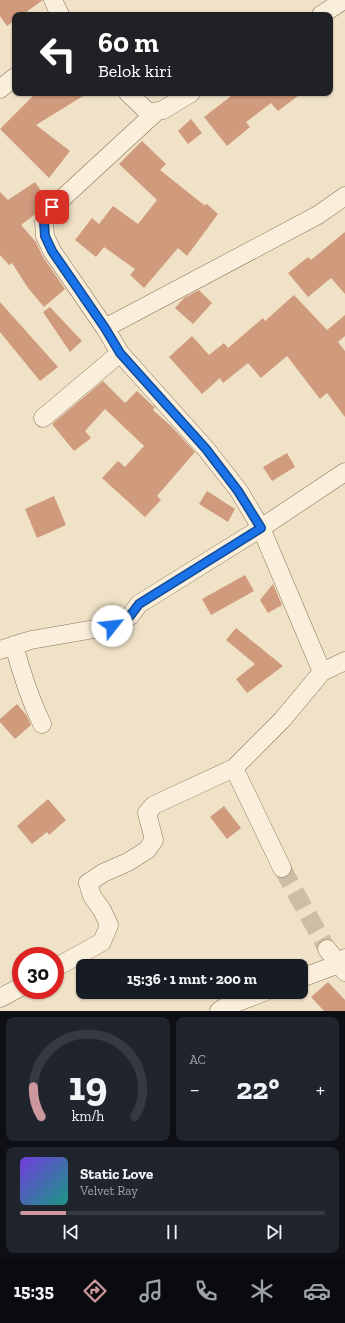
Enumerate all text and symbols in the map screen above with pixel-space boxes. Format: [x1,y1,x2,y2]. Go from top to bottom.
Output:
text: 60 m [98,26,159,59]
icon: left [32,28,84,80]
text: Belok kiri [98,60,172,82]
pin [35,190,69,224]
icon: arrive [41,196,63,218]
position arrow [91,605,133,647]
speed limit sign: 30 [12,947,64,999]
text: 15:36 · 1 mnt · 200 m [127,970,257,988]
text: AC [190,1052,206,1067]
text: 19 [68,1061,107,1111]
text: 22° [236,1071,279,1107]
text: − [190,1076,200,1103]
text: + [316,1076,325,1103]
text: km/h [71,1108,104,1125]
text: Static Love [80,1165,153,1183]
text: Velvet Ray [80,1183,138,1198]
icon: previous [60,1221,82,1243]
icon: pause [161,1221,183,1243]
icon: next [263,1221,285,1243]
icon: directions [81,1277,109,1305]
icon: music [137,1277,165,1305]
icon: phone [192,1277,220,1305]
icon: climate [248,1277,276,1305]
icon: car [303,1277,331,1305]
text: 15:35 [14,1280,54,1302]

